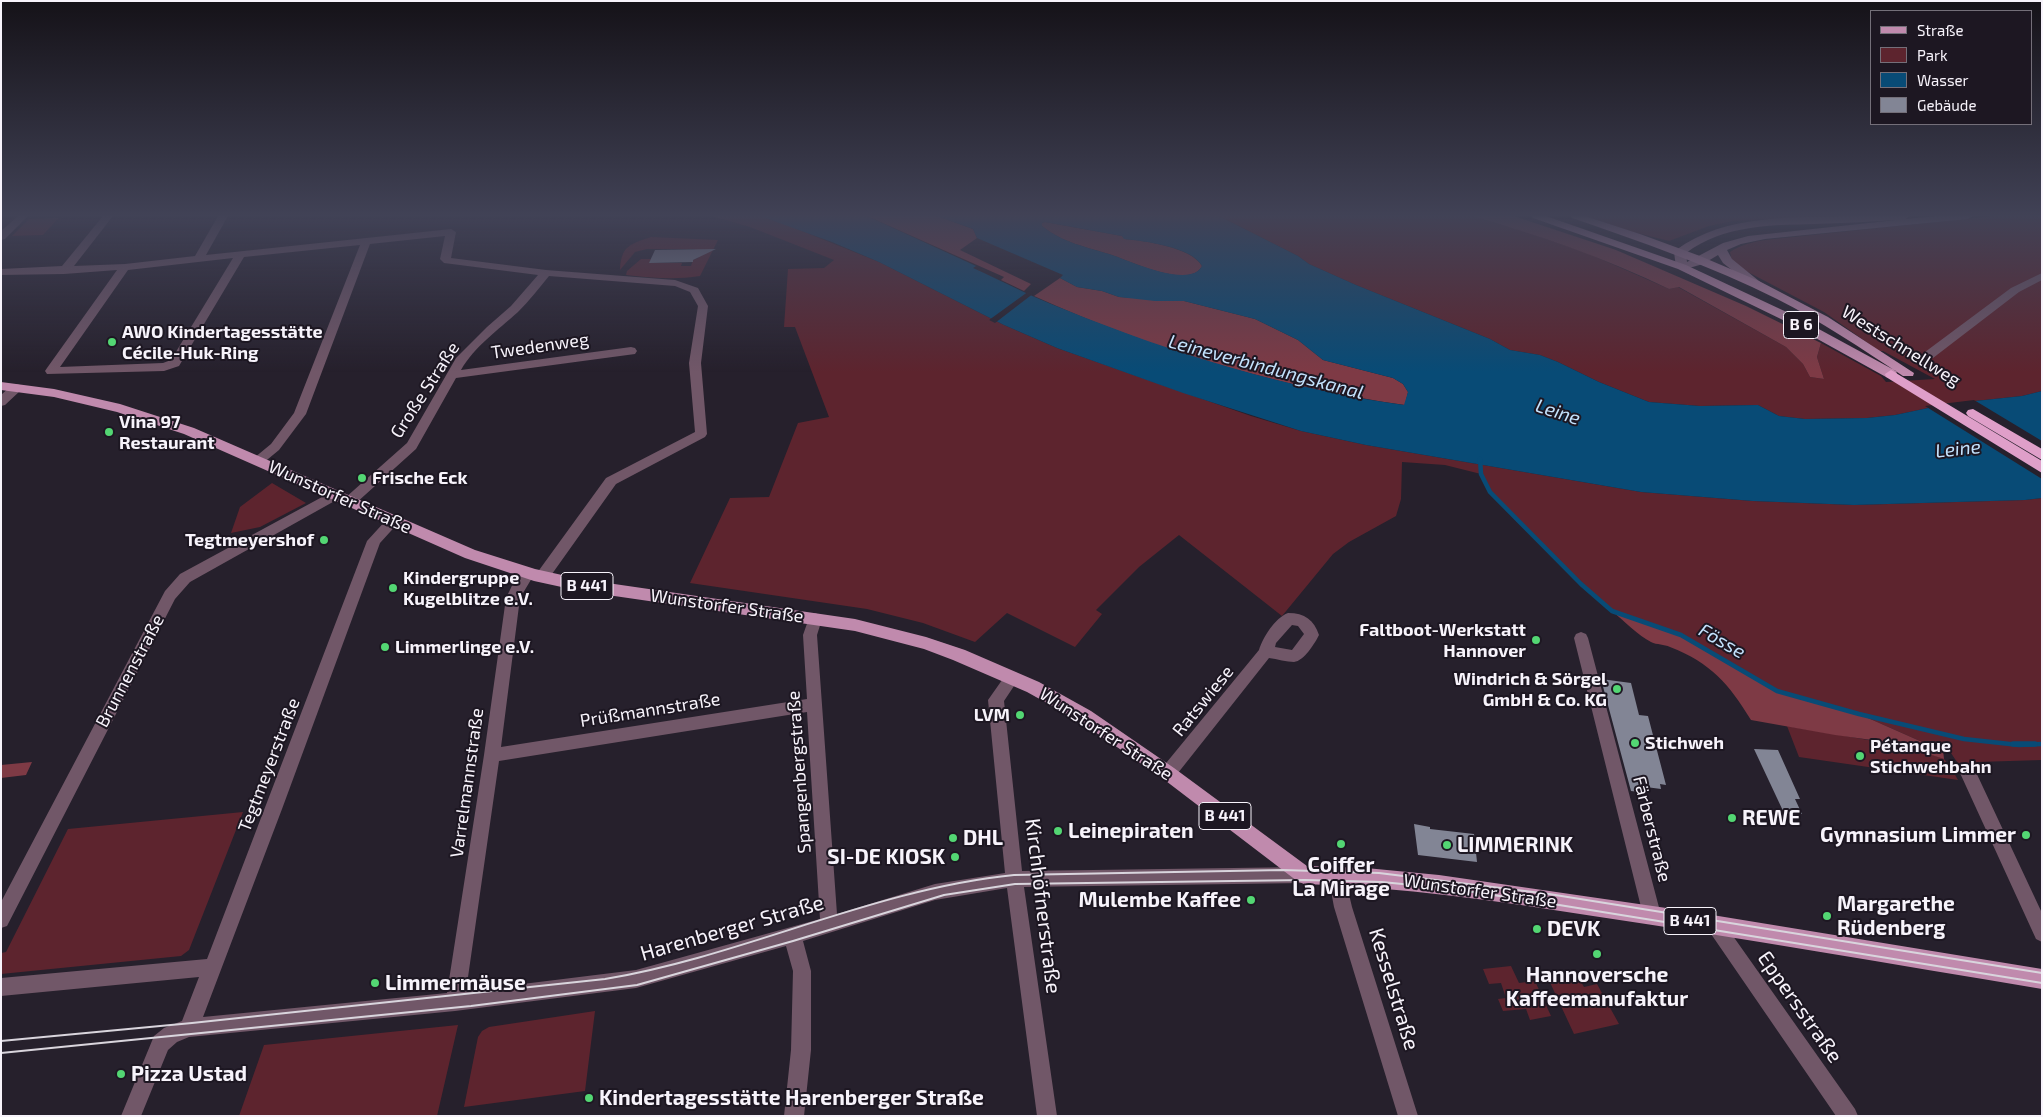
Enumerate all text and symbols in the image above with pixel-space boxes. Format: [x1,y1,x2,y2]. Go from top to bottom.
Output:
legend [1870,10,2033,125]
text: Straße [1917,21,1963,39]
text: Park [1917,46,1948,64]
text: Wasser [1917,71,1969,89]
text: Gebäude [1917,96,1976,114]
street label: Westschnellweg [1838,301,1964,391]
road number: B 6 [1784,312,1818,338]
place label: AWO Kindertagesstätte Cécile-Huk-Ring [122,321,323,364]
street label: Twedenweg [490,328,590,364]
water label: Leineverbindungskanal [1166,330,1366,404]
marker: AWO Kindertagesstätte Cécile-Huk-Ring [106,336,118,348]
street label: Große Straße [386,338,464,442]
water label: Leine [1533,394,1583,430]
place label: Vina 97 Restaurant [119,411,215,454]
marker: Vina 97 Restaurant [103,426,115,438]
water label: Leine [1934,435,1982,463]
street label: Wunstorfer Straße [265,456,415,538]
place label: Frische Eck [372,467,468,489]
marker: Frische Eck [356,472,368,484]
place label: Tegtmeyershof [185,529,314,551]
marker: Tegtmeyershof [318,534,330,546]
place label: Kindergruppe Kugelblitze e.V. [403,567,533,610]
road number: B 441 [561,572,613,600]
marker: Kindergruppe Kugelblitze e.V. [387,582,399,594]
street label: Wunstorfer Straße [649,585,805,627]
street label: Brunnenstraße [91,611,169,731]
place label: Faltboot-Werkstatt Hannover [1359,619,1526,662]
water label: Fösse [1695,619,1749,663]
marker: Faltboot-Werkstatt Hannover [1530,634,1542,646]
place label: Limmerlinge e.V. [395,636,534,658]
marker: Limmerlinge e.V. [379,641,391,653]
street label: Ratswiese [1168,661,1238,741]
place label: Windrich & Sörgel GmbH & Co. KG [1453,668,1607,711]
street label: Wunstorfer Straße [1035,683,1177,785]
marker: Windrich & Sörgel GmbH & Co. KG [1611,683,1623,695]
street label: Prüßmannstraße [578,688,722,732]
street label: Spangenbergstraße [783,690,815,854]
street label: Tegtmeyerstraße [234,695,304,835]
place label: LVM [974,704,1010,726]
street label: Varrelmannstraße [446,707,488,859]
marker: LVM [1014,709,1026,721]
place label: Stichweh [1645,732,1724,754]
place label: Pétanque Stichwehbahn [1870,735,1992,778]
marker: Stichweh [1629,737,1641,749]
marker: Pétanque Stichwehbahn [1854,750,1866,762]
street label: Färberstraße [1628,774,1676,884]
road number: B 441 [1199,802,1251,829]
place label: REWE [1742,805,1800,831]
marker: REWE [1726,812,1738,824]
street label: Kirchhöfnerstraße [1020,817,1066,995]
place label: Leinepiraten [1068,818,1194,844]
place label: Gymnasium Limmer [1820,822,2016,848]
place label: DHL [963,825,1003,851]
marker: Leinepiraten [1052,825,1064,837]
marker: Gymnasium Limmer [2020,829,2032,841]
marker: DHL [947,832,959,844]
place label: LIMMERINK [1457,832,1573,858]
marker: Coiffer La Mirage [1335,838,1347,850]
marker: LIMMERINK [1441,839,1453,851]
place label: SI-DE KIOSK [827,844,945,870]
marker: SI-DE KIOSK [949,851,961,863]
place label: Coiffer La Mirage [1292,852,1390,902]
street label: Wunstorfer Straße [1402,870,1558,912]
place label: Mulembe Kaffee [1079,887,1241,913]
street label: Harenberger Straße [637,890,827,966]
place label: Margarethe Rüdenberg [1837,891,1955,941]
marker: Mulembe Kaffee [1245,894,1257,906]
road number: B 441 [1664,908,1716,934]
marker: Margarethe Rüdenberg [1821,910,1833,922]
place label: DEVK [1547,916,1600,942]
marker: DEVK [1531,923,1543,935]
street label: Kesselstraße [1363,925,1425,1053]
street label: Eppersstraße [1752,946,1848,1068]
marker: Hannoversche Kaffeemanufaktur [1591,948,1603,960]
place label: Hannoversche Kaffeemanufaktur [1506,962,1688,1012]
place label: Limmermäuse [385,970,526,996]
marker: Limmermäuse [369,977,381,989]
place label: Pizza Ustad [131,1061,247,1087]
marker: Pizza Ustad [115,1068,127,1080]
place label: Kindertagesstätte Harenberger Straße [599,1085,984,1111]
marker: Kindertagesstätte Harenberger Straße [583,1092,595,1104]

